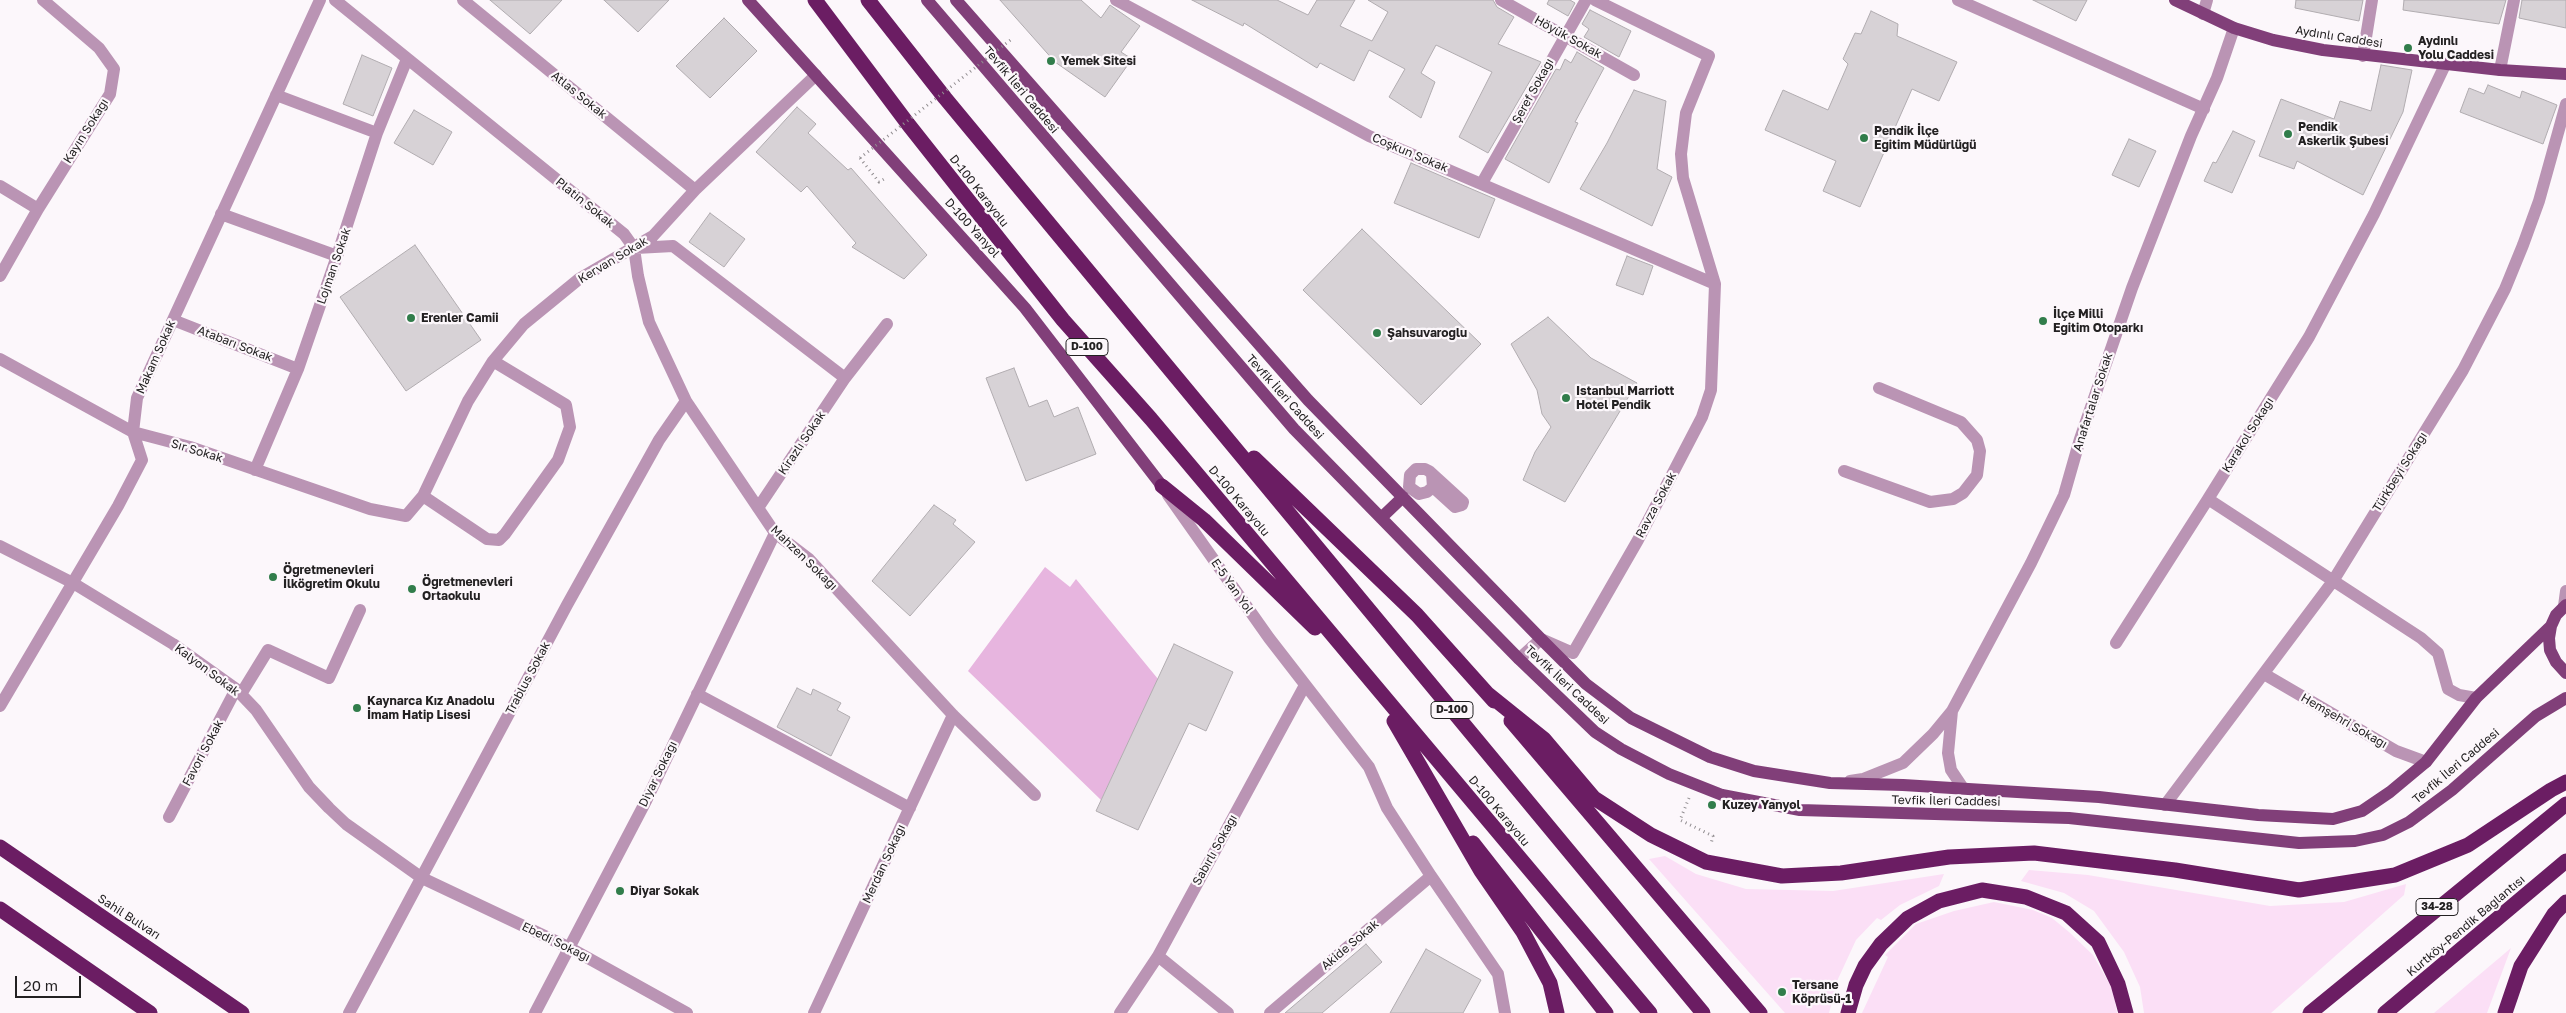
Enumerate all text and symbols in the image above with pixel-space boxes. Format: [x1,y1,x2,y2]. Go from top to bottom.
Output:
street label: Höyük Sokak [1532,13,1604,61]
street label: Aydınlı Caddesi [2294,23,2384,51]
place label: Aydınlı Yolu Caddesi [2418,34,2494,62]
marker: Aydınlı Yolu Caddesi [2402,42,2414,54]
street label: Tevfik İleri Caddesi [980,44,1062,136]
place label: Yemek Sitesi [1061,54,1136,68]
marker: Yemek Sitesi [1045,55,1057,67]
street label: Şeref Sokağı [1509,56,1557,126]
street label: Atlas Sokak [548,68,610,122]
street label: Kayın Sokağı [60,96,112,166]
place label: Pendik Askerlik Şubesi [2298,120,2389,148]
place label: Pendik İlçe Eğitim Müdürlüğü [1874,124,1976,152]
marker: Pendik Askerlik Şubesi [2282,128,2294,140]
street label: Coşkun Sokak [1370,131,1450,175]
marker: Pendik İlçe Eğitim Müdürlüğü [1858,132,1870,144]
street label: D-100 Karayolu [946,152,1012,230]
street label: Platin Sokak [553,175,617,231]
street label: D-100 Yanyol [942,195,1002,261]
street label: Lojman Sokak [314,226,354,306]
street label: Kervan Sokak [576,234,650,286]
place label: İlçe Milli Eğitim Otoparkı [2053,307,2143,335]
place label: Erenler Camii [421,311,499,325]
marker: Erenler Camii [405,312,417,324]
marker: İlçe Milli Eğitim Otoparkı [2037,315,2049,327]
street label: Makam Sokak [133,318,179,396]
street label: Atabarı Sokak [195,323,275,365]
place label: Şahsuvaroğlu [1387,326,1467,340]
marker: Şahsuvaroğlu [1371,327,1383,339]
road number: D-100 [1066,338,1108,356]
street label: Anafartalar Sokak [2070,351,2116,453]
street label: Tevfik İleri Caddesi [1243,352,1327,442]
place label: Istanbul Marriott Hotel Pendik [1576,384,1674,412]
marker: Istanbul Marriott Hotel Pendik [1560,392,1572,404]
street label: Karakol Sokağı [2219,395,2277,475]
street label: Kirazlı Sokak [775,408,829,478]
street label: Türkbeyi Sokağı [2370,429,2430,515]
street label: Sır Sokak [169,436,225,466]
street label: D-100 Karayolu [1205,463,1273,539]
street label: Ravza Sokak [1633,470,1679,540]
street label: Mahzen Sokağı [768,523,840,593]
street label: E-5 Yan Yol [1208,556,1256,616]
place label: Öğretmenevleri İlköğretim Okulu [283,563,380,591]
marker: Öğretmenevleri İlköğretim Okulu [267,571,279,583]
place label: Öğretmenevleri Ortaokulu [422,575,513,603]
marker: Öğretmenevleri Ortaokulu [406,583,418,595]
street label: Trablus Sokak [503,639,553,717]
street label: Kalyon Sokak [172,641,242,699]
street label: Tevfik İleri Caddesi [1522,643,1612,727]
street label: Hemşehri Sokağı [2298,690,2390,752]
place label: Kaynarca Kız Anadolu İmam Hatip Lisesi [367,694,495,722]
marker: Kaynarca Kız Anadolu İmam Hatip Lisesi [351,702,363,714]
road number: D-100 [1431,702,1473,718]
street label: Favori Sokak [179,717,227,789]
street label: Tevfik İleri Caddesi [2410,725,2502,807]
street label: Diyar Sokağı [636,739,680,809]
street label: D-100 Karayolu [1465,773,1533,849]
street label: Tevfik İleri Caddesi [1891,793,2001,809]
place label: Kuzey Yanyol [1722,798,1800,812]
marker: Kuzey Yanyol [1706,799,1718,811]
street label: Sabırlı Sokağı [1190,812,1240,888]
street label: Merdan Sokağı [859,822,909,906]
street label: Kurtköy-Pendik Bağlantısı [2404,872,2528,980]
place label: Diyar Sokak [630,884,699,898]
marker: Diyar Sokak [614,885,626,897]
street label: Sahil Bulvarı [95,891,163,943]
road number: 34-28 [2416,899,2458,916]
street label: Akide Sokak [1318,917,1382,973]
street label: Ebedi Sokağı [520,919,592,965]
scale bar [18,966,84,998]
text: 20 m [23,976,58,994]
place label: Tersane Köprüsü-1 [1792,978,1851,1006]
marker: Tersane Köprüsü-1 [1776,986,1788,998]

